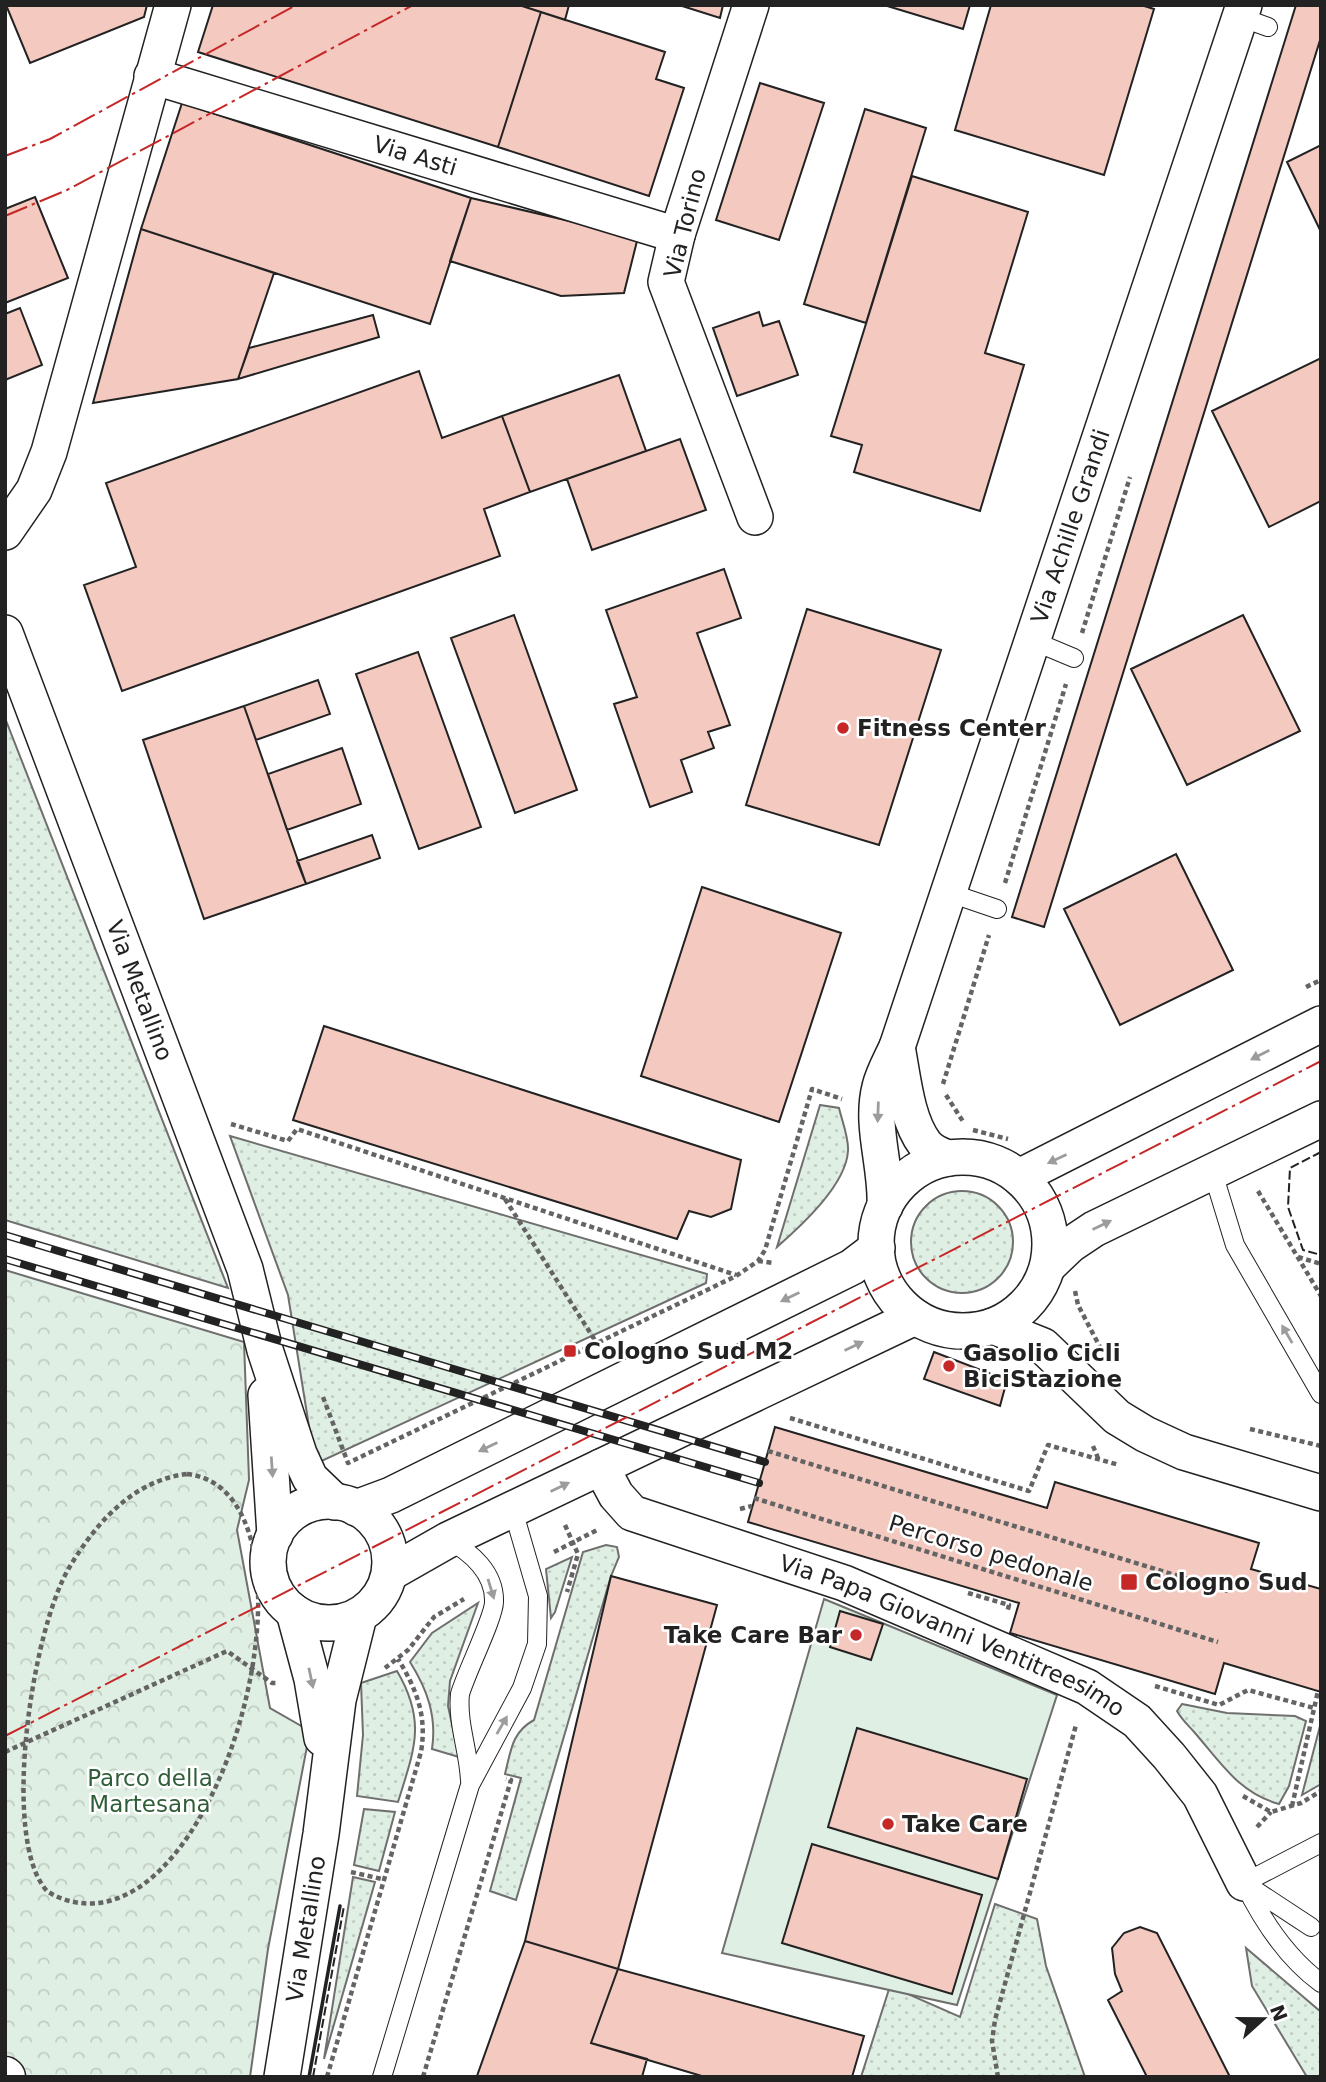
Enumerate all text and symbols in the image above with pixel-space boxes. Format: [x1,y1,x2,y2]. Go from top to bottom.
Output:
street label: Via Asti [370,131,460,181]
street label: Via Torino [659,166,711,280]
street label: Via Achille Grandi [1026,426,1115,627]
place label: Fitness Center [857,715,1046,741]
marker: Fitness Center [835,720,851,736]
street label: Via Metallino [102,917,178,1064]
one-way arrow [1250,1050,1270,1061]
one-way arrow [872,1101,884,1123]
one-way arrow [1047,1154,1068,1165]
one-way arrow [1092,1220,1112,1231]
one-way arrow [780,1292,800,1303]
one-way arrow [1281,1325,1293,1344]
place label: Cologno Sud M2 [584,1338,793,1364]
one-way arrow [844,1340,864,1352]
place label: Gasolio Cicli BiciStazione [963,1340,1122,1392]
marker: Cologno Sud M2 [562,1343,578,1359]
marker: Gasolio Cicli BiciStazione [941,1358,957,1374]
one-way arrow [478,1442,498,1453]
one-way arrow [266,1456,277,1478]
one-way arrow [550,1482,570,1493]
street label: Percorso pedonale [886,1510,1096,1596]
street label: Via Papa Giovanni Ventitreesimo [776,1550,1130,1722]
place label: Cologno Sud [1145,1569,1307,1595]
marker: Cologno Sud [1119,1572,1139,1592]
one-way arrow [486,1579,496,1600]
place label: Take Care Bar [664,1622,843,1648]
marker: Take Care Bar [848,1627,864,1643]
one-way arrow [306,1667,317,1689]
one-way arrow [496,1715,508,1735]
park label: Parco della Martesana [87,1765,213,1817]
place label: Take Care [902,1811,1028,1837]
marker: Take Care [880,1816,896,1832]
street label: Via Metallino [281,1854,330,2004]
north arrow [1228,1984,1298,2054]
text: N [1266,2002,1292,2024]

